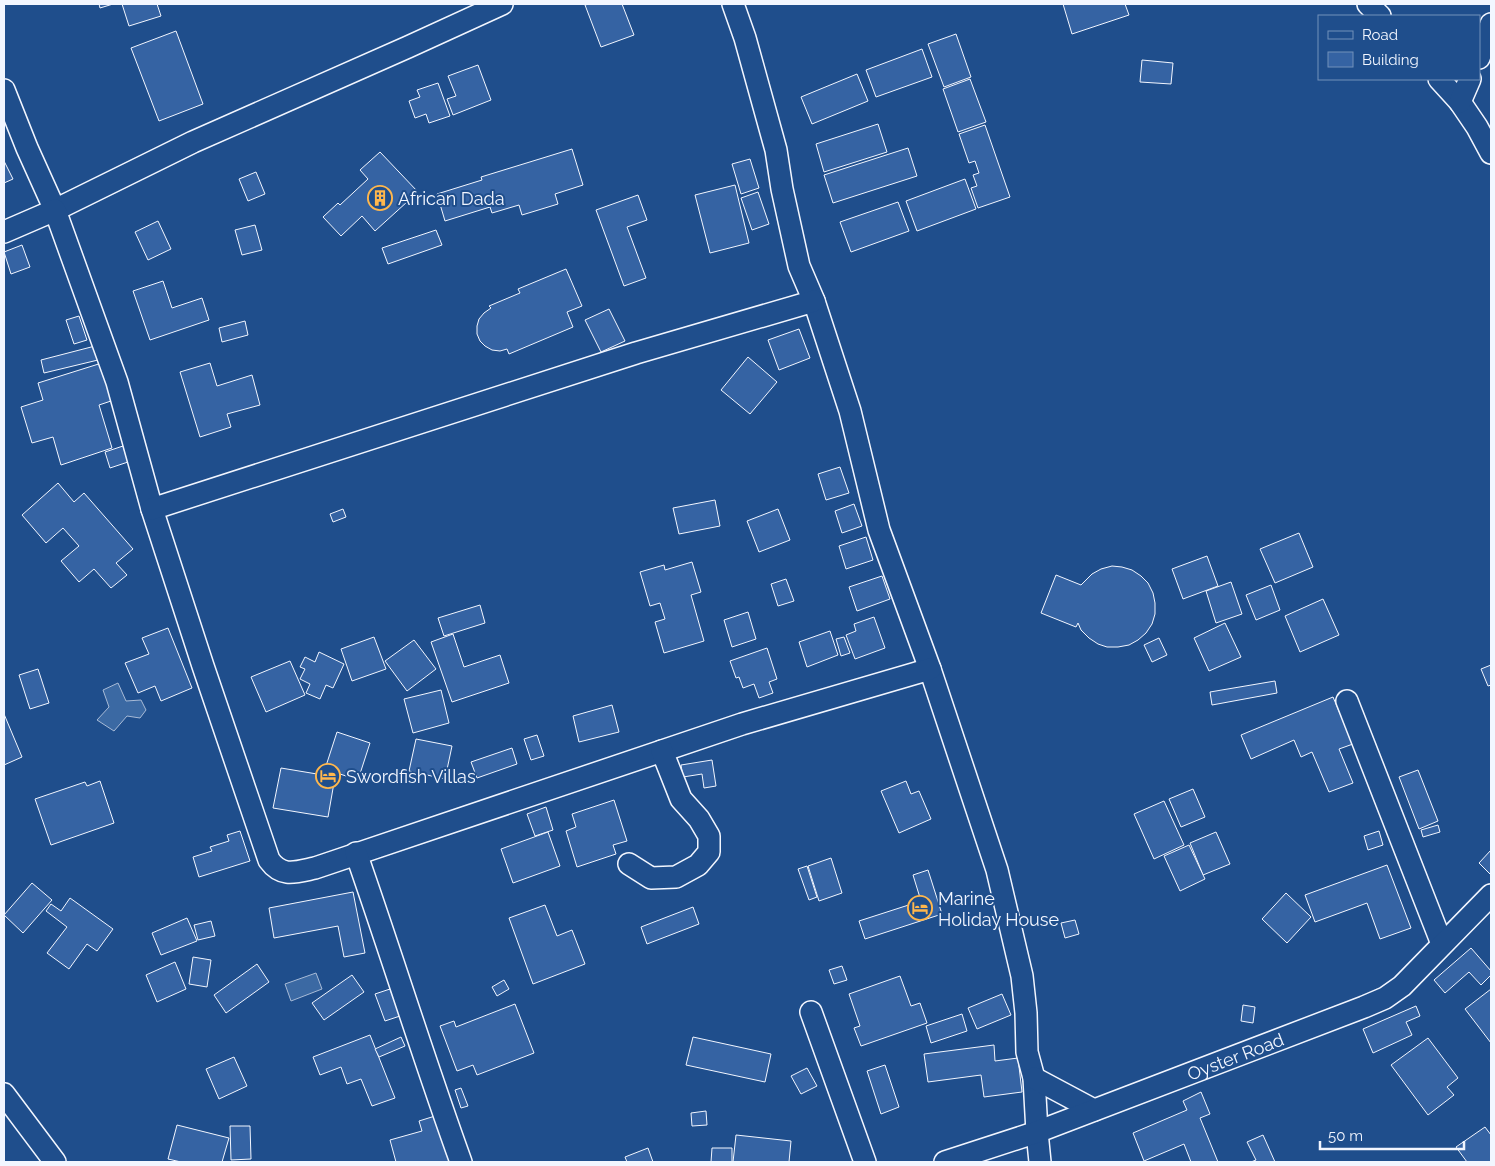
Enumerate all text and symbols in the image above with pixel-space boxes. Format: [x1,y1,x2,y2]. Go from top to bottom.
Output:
legend [1318,15,1480,80]
text: Road [1362,26,1398,44]
text: Building [1362,51,1419,69]
building icon: African Dada [367,185,393,211]
place label: African Dada [398,188,504,209]
hotel icon: Swordfish Villas [315,763,341,789]
place label: Swordfish Villas [346,766,476,787]
place label: Marine Holiday House [938,888,1059,930]
hotel icon: Marine Holiday House [907,895,933,921]
street label: Oyster Road [1184,1028,1287,1084]
scale bar [1320,1118,1464,1150]
text: 50 m [1328,1127,1363,1145]

